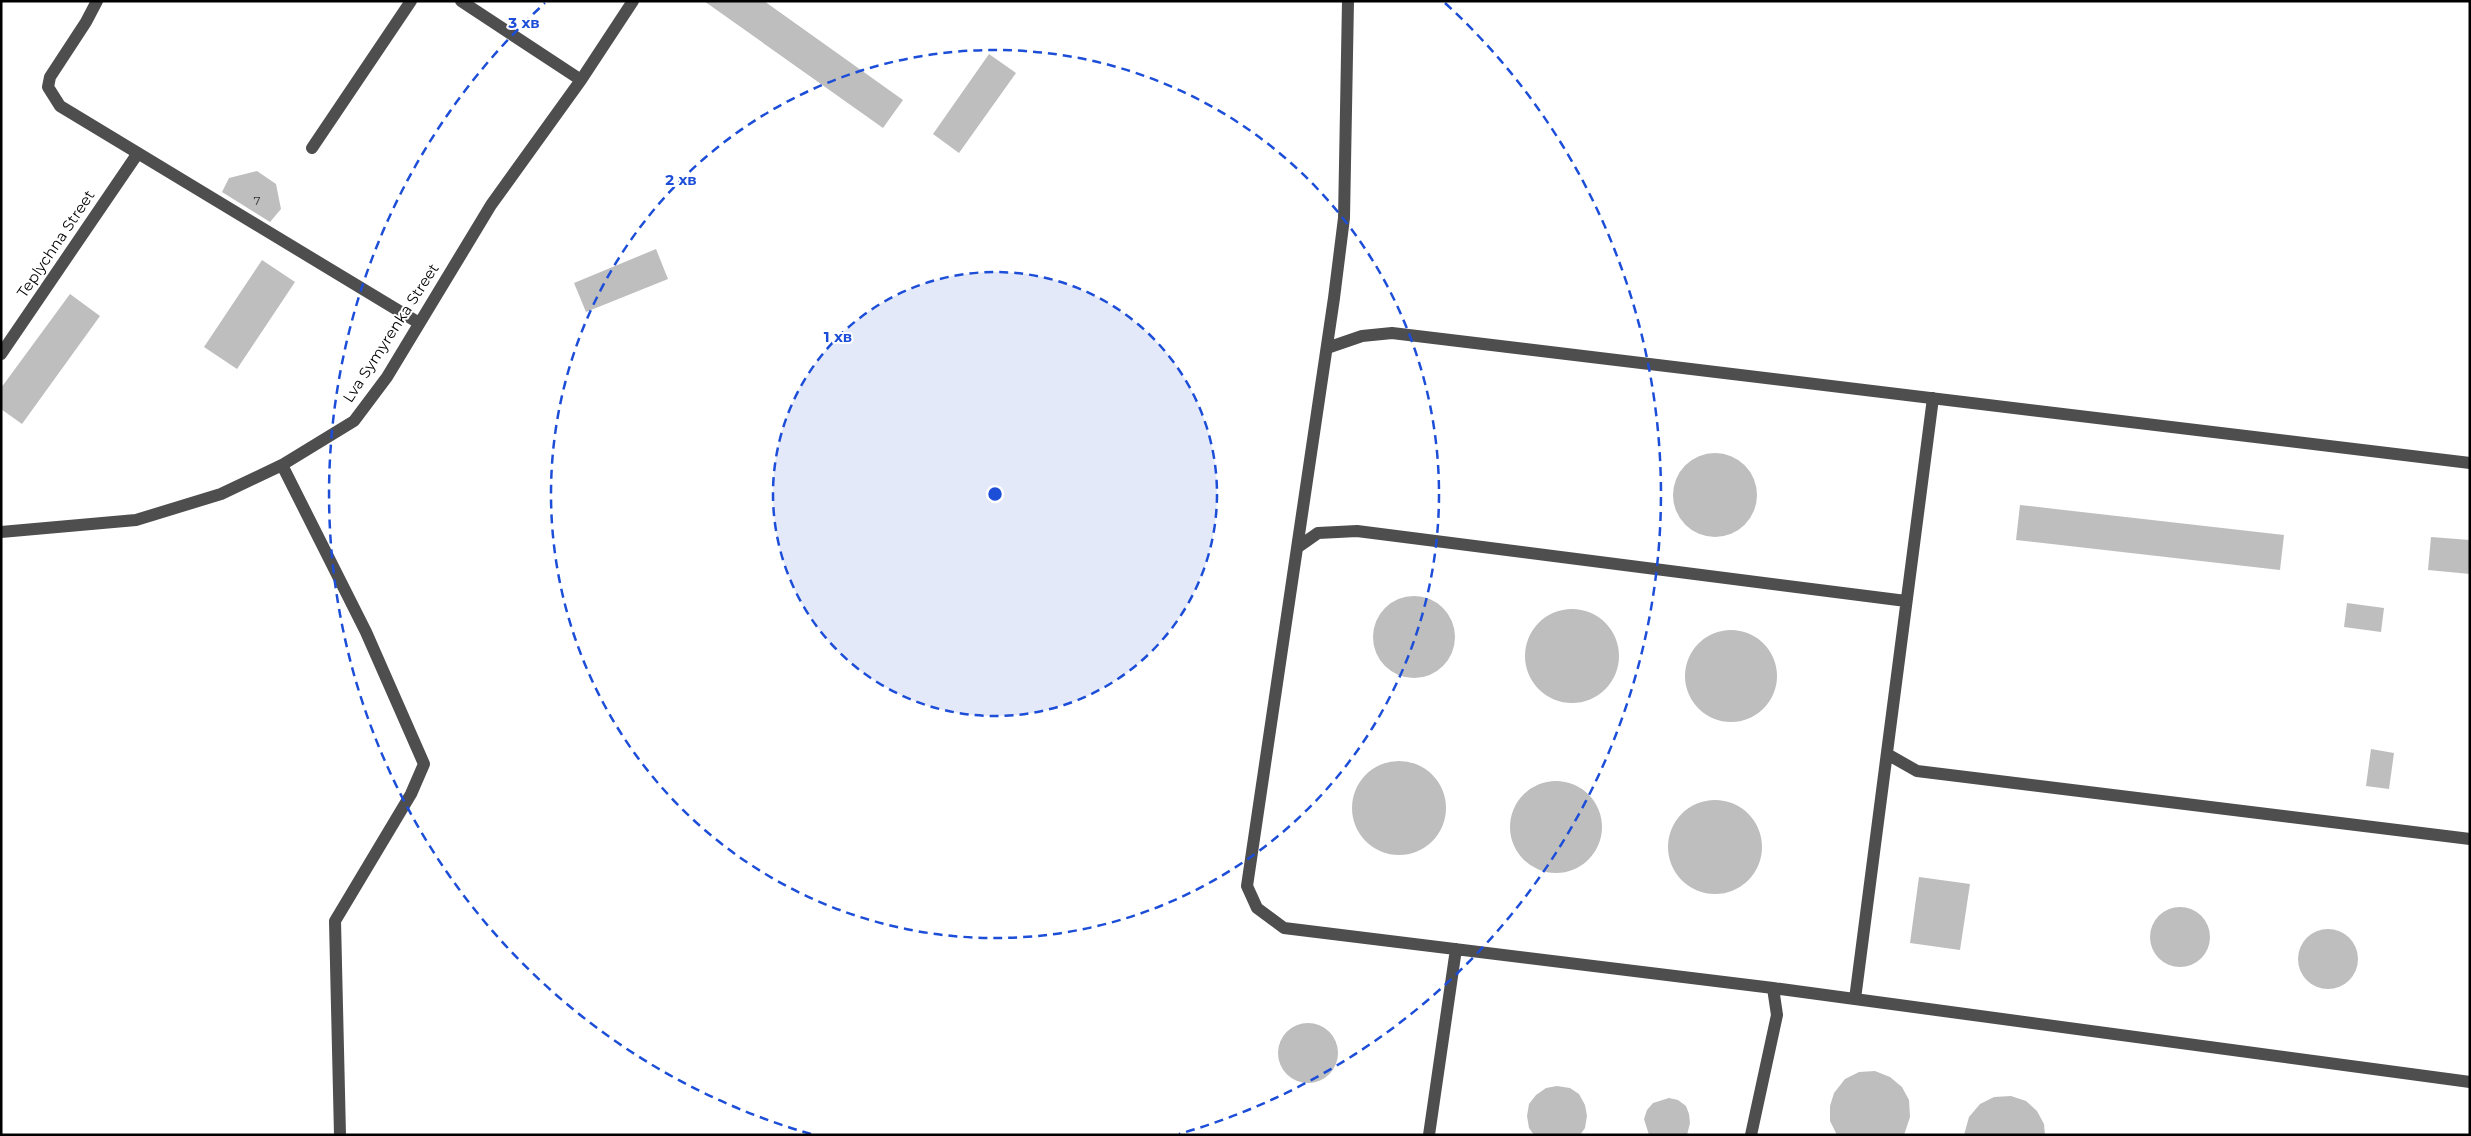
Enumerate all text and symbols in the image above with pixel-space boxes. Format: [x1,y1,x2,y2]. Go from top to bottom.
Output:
text: 3 хв [507,13,540,32]
text: 2 хв [665,170,697,189]
street label: Teplychna Street [13,186,99,301]
house number: 7 [253,193,261,208]
street label: Lva Symyrenka Street [339,260,443,406]
text: 1 хв [824,327,852,346]
centre of rings [986,485,1004,503]

